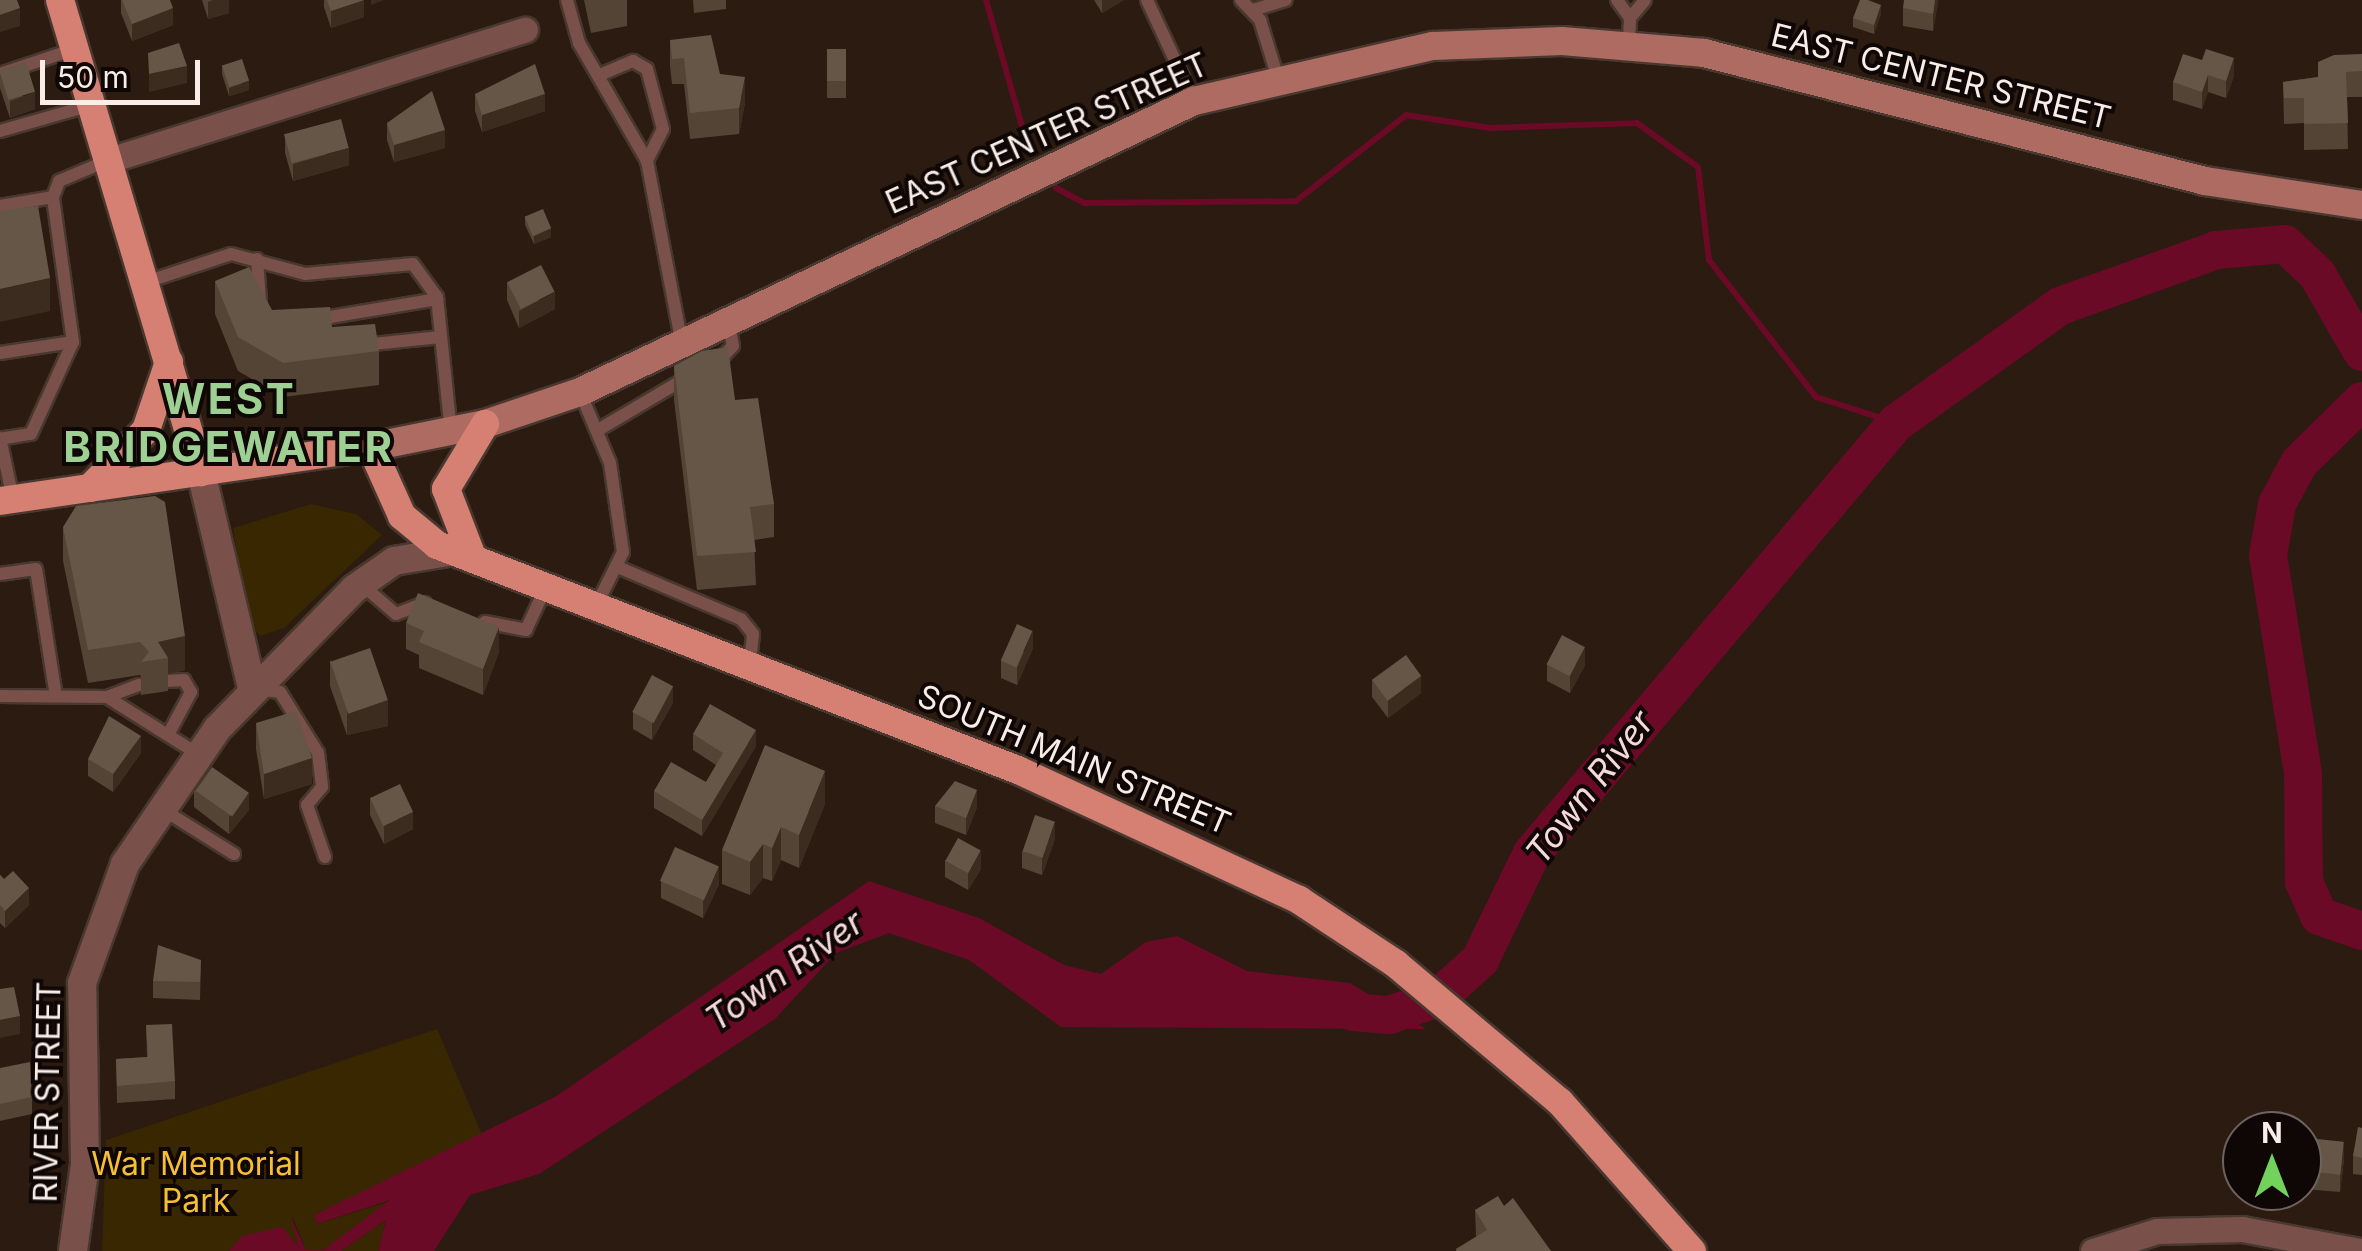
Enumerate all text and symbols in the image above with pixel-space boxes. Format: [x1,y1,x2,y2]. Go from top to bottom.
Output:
street label: EAST CENTER STREET [1767,16,2115,138]
scale bar [45,40,205,102]
street label: EAST CENTER STREET [880,46,1214,222]
text: 50 m [57,59,129,95]
district label: WEST BRIDGEWATER [63,374,395,472]
street label: SOUTH MAIN STREET [912,677,1236,843]
water label: Town River [1516,702,1662,872]
water label: Town River [697,900,871,1040]
street label: RIVER STREET [27,981,69,1203]
north arrow [2222,1111,2322,1211]
text: N [2261,1116,2283,1150]
park label: War Memorial Park [91,1146,301,1221]

